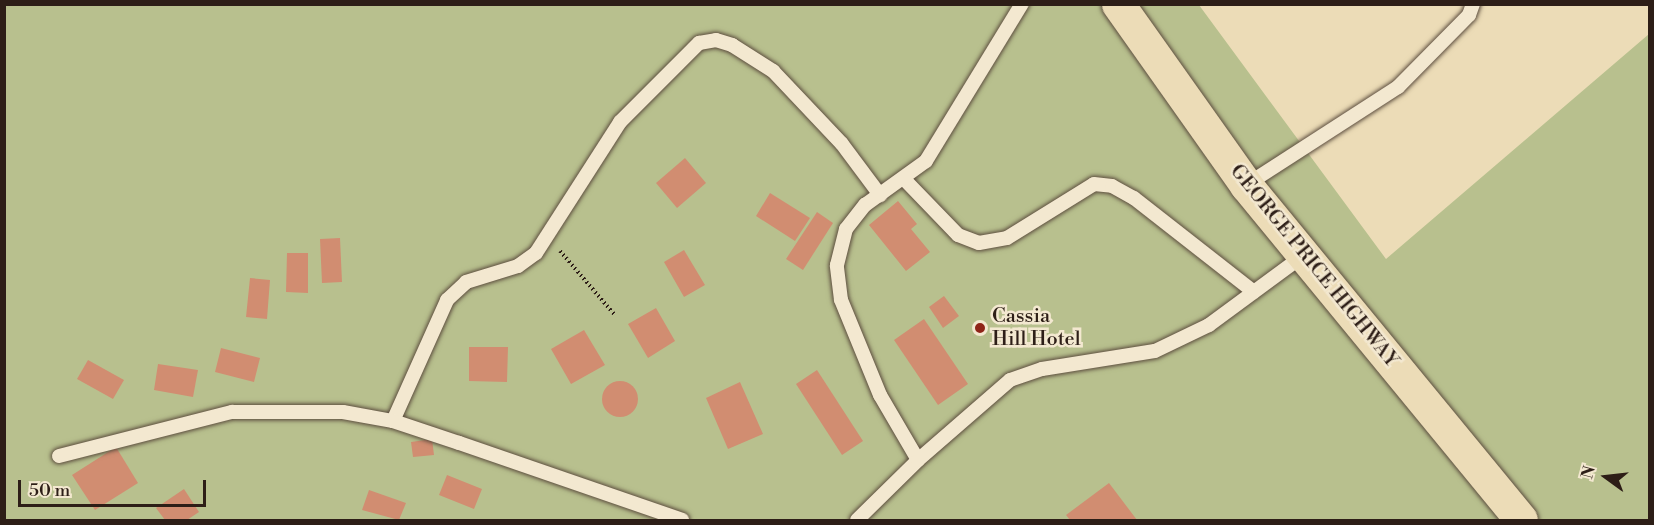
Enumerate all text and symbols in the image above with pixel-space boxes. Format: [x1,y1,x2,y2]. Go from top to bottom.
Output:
street label: GEORGE PRICE HIGHWAY [1225,160,1403,372]
place label: Cassia Hill Hotel [992,304,1081,351]
marker: Cassia Hill Hotel [973,321,987,335]
north arrow [1576,447,1636,507]
text: N [1577,464,1600,481]
scale bar [21,468,208,506]
text: 50 m [29,479,70,502]

